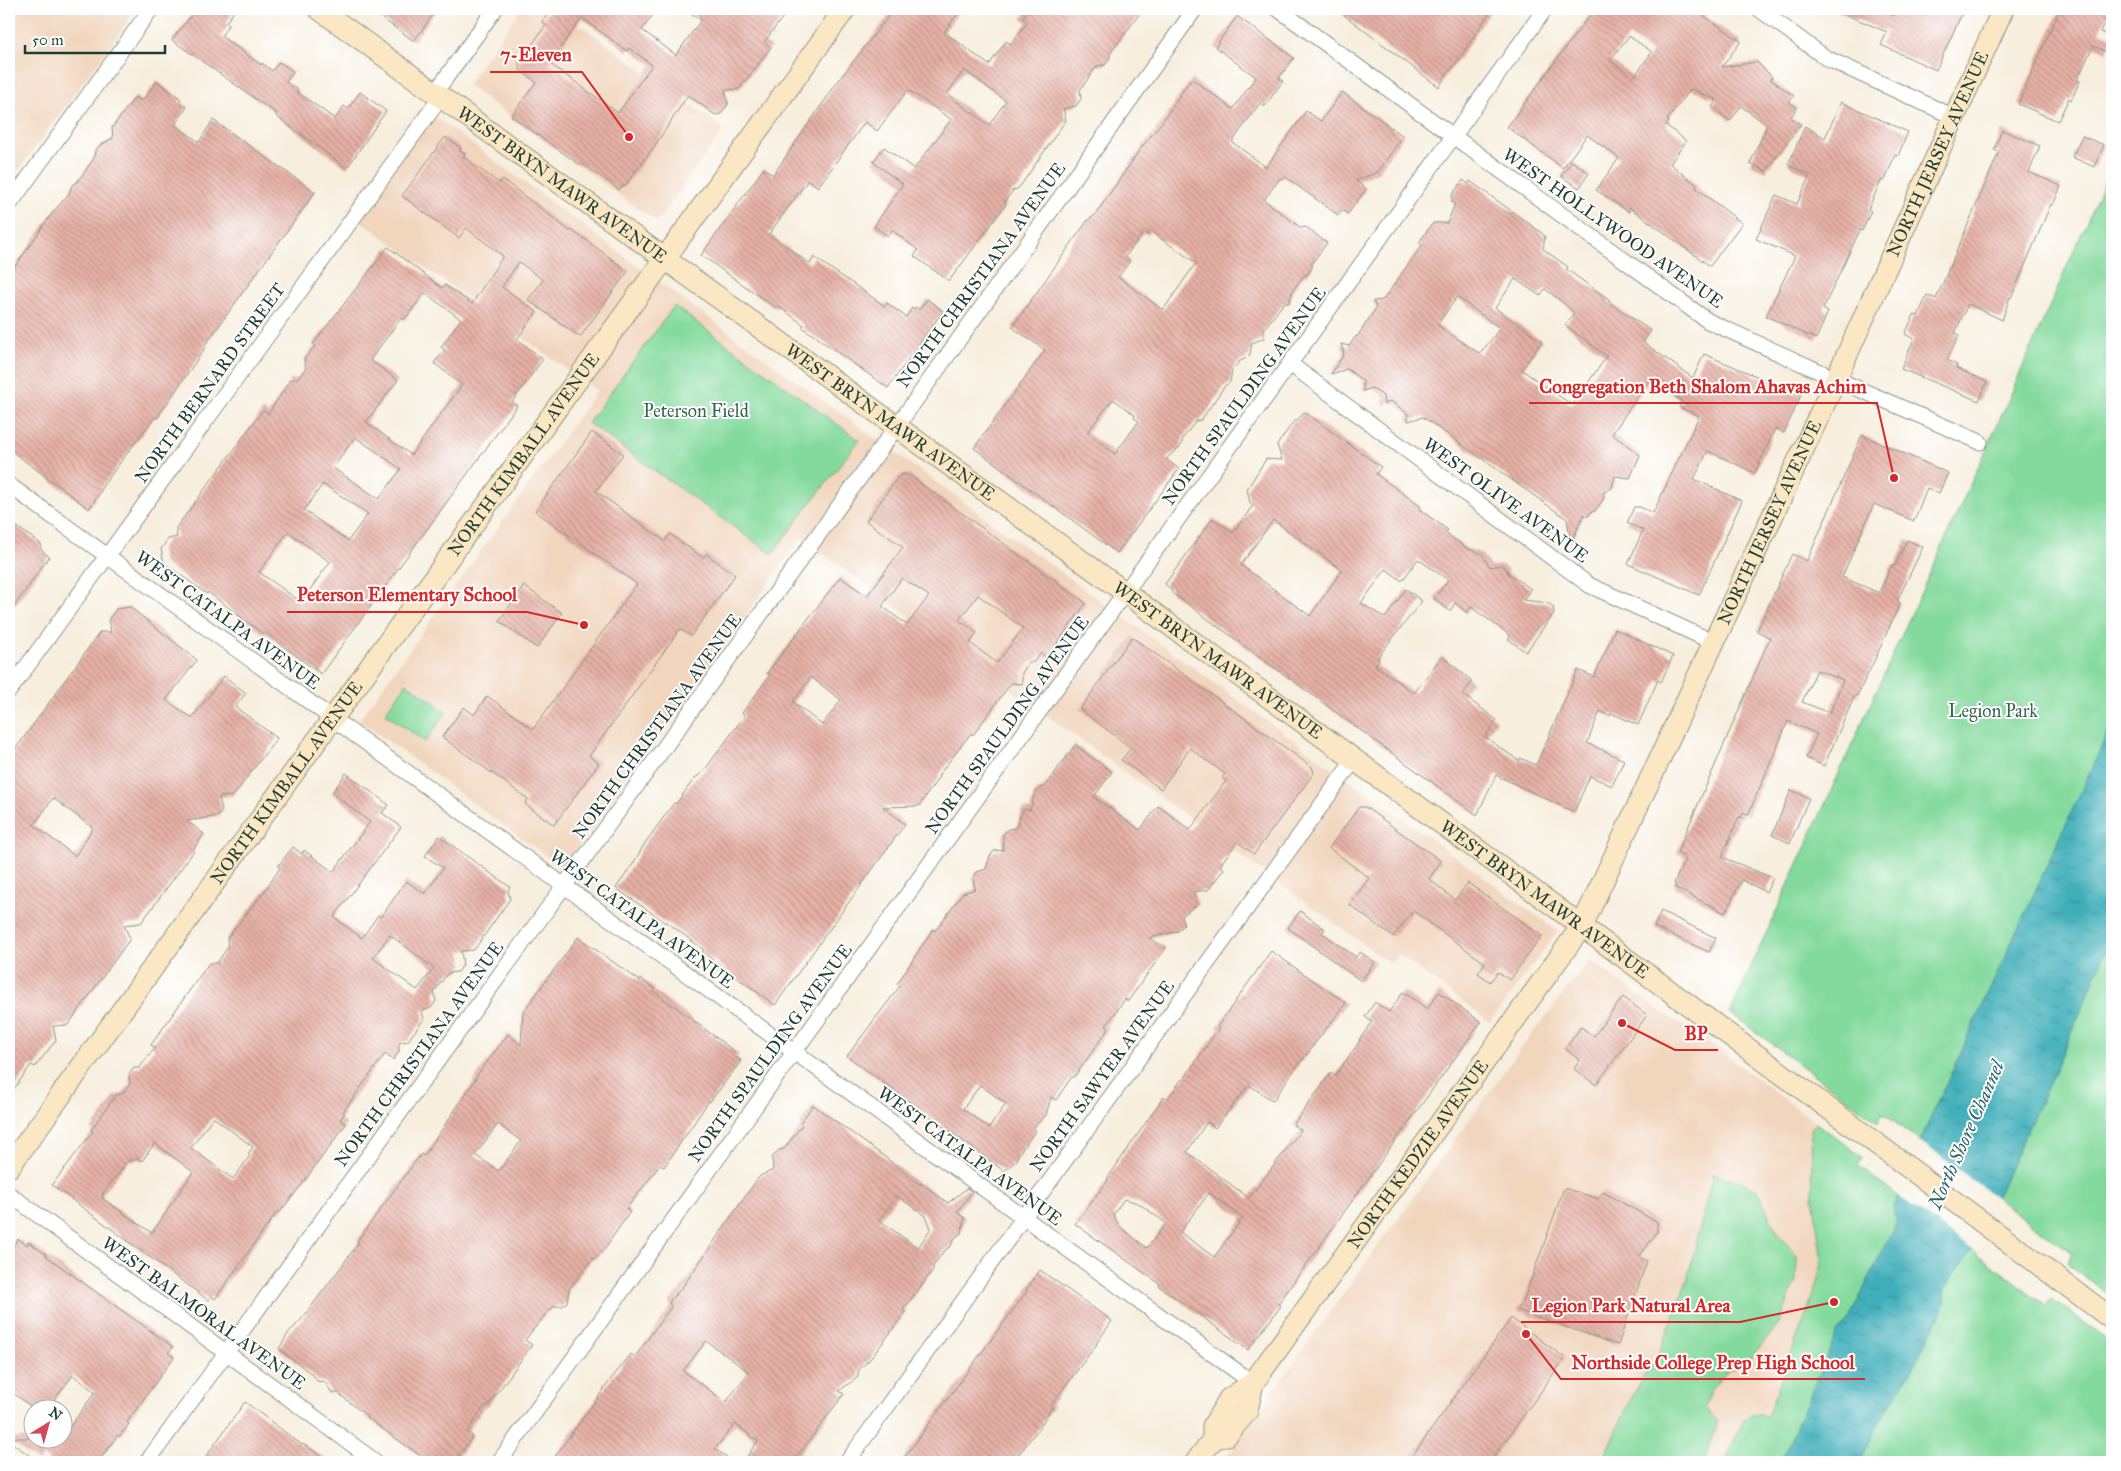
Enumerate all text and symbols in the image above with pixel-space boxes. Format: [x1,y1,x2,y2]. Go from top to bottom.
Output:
scale bar [25,22,165,54]
text: 50 m [32,31,64,49]
callout: 7-Eleven [490,38,582,72]
text: 7-Eleven [500,43,572,66]
street label: NORTH JERSEY AVENUE [1882,48,1993,260]
street label: WEST BRYN MAWR AVENUE [453,101,671,268]
street label: WEST HOLLYWOOD AVENUE [1499,143,1728,313]
street label: NORTH CHRISTIANA AVENUE [892,158,1070,392]
street label: NORTH BERNARD STREET [130,279,290,487]
street label: NORTH SPAULDING AVENUE [1157,283,1331,509]
street label: WEST BRYN MAWR AVENUE [781,339,999,505]
street label: NORTH KIMBALL AVENUE [443,348,604,560]
callout: Congregation Beth Shalom Ahavas Achim [1529,369,1877,403]
text: Congregation Beth Shalom Ahavas Achim [1539,375,1867,399]
park label: Peterson Field [643,400,749,422]
street label: NORTH JERSEY AVENUE [1713,417,1826,628]
street label: WEST OLIVE AVENUE [1419,433,1593,567]
street label: WEST CATALPA AVENUE [132,546,324,694]
street label: WEST BRYN MAWR AVENUE [1109,577,1327,744]
callout: Peterson Elementary School [287,578,527,612]
text: Peterson Elementary School [297,583,518,607]
street label: NORTH CHRISTIANA AVENUE [568,609,746,843]
street label: NORTH SPAULDING AVENUE [920,612,1094,838]
street label: NORTH KIMBALL AVENUE [206,677,367,888]
park label: Legion Park [1948,700,2038,723]
street label: WEST BRYN MAWR AVENUE [1436,815,1654,983]
street label: WEST CATALPA AVENUE [546,845,738,993]
street label: NORTH CHRISTIANA AVENUE [330,937,508,1171]
street label: NORTH SPAULDING AVENUE [683,940,857,1166]
street label: NORTH SAWYER AVENUE [1025,976,1179,1176]
callout: BP [1675,1016,1718,1050]
text: BP [1684,1022,1708,1045]
street label: NORTH KEDZIE AVENUE [1343,1055,1493,1253]
water label: North Shore Channel [1923,1056,2010,1214]
street label: WEST CATALPA AVENUE [874,1082,1066,1230]
street label: WEST BALMORAL AVENUE [98,1232,310,1394]
callout: Legion Park Natural Area [1521,1288,1740,1322]
text: Legion Park Natural Area [1531,1294,1732,1318]
callout: Northside College Prep High School [1561,1345,1865,1379]
text: Northside College Prep High School [1571,1351,1856,1375]
north arrow [22,1398,72,1448]
text: N [46,1404,65,1424]

